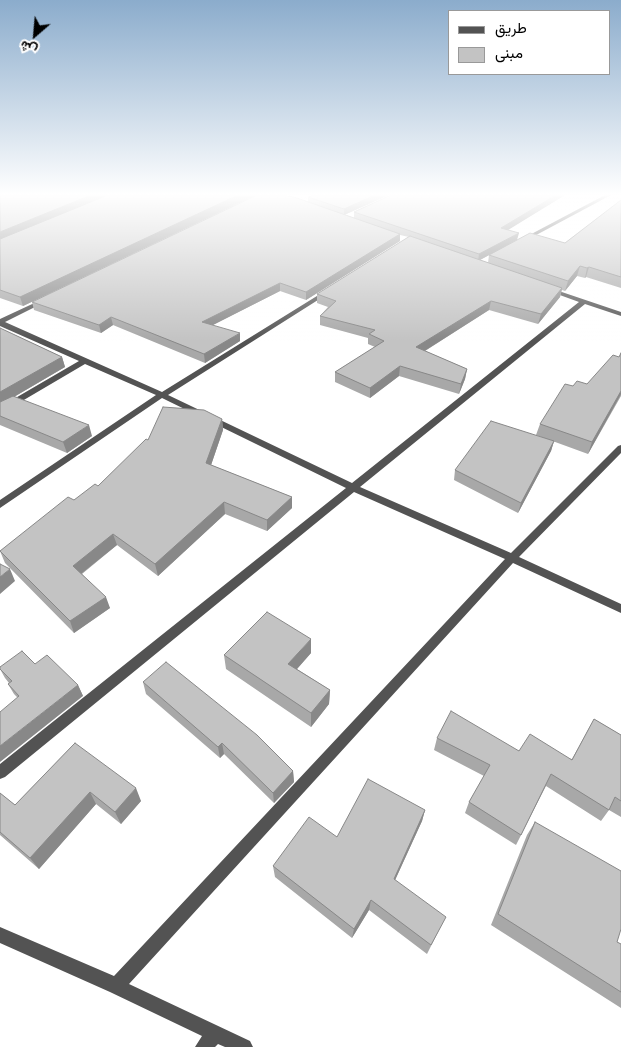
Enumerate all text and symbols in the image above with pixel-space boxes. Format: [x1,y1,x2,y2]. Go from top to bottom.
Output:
north arrow [10,10,60,60]
legend [448,10,611,75]
text: طريق [495,19,527,36]
text: ش [17,37,39,59]
text: مبنى [495,44,523,61]

